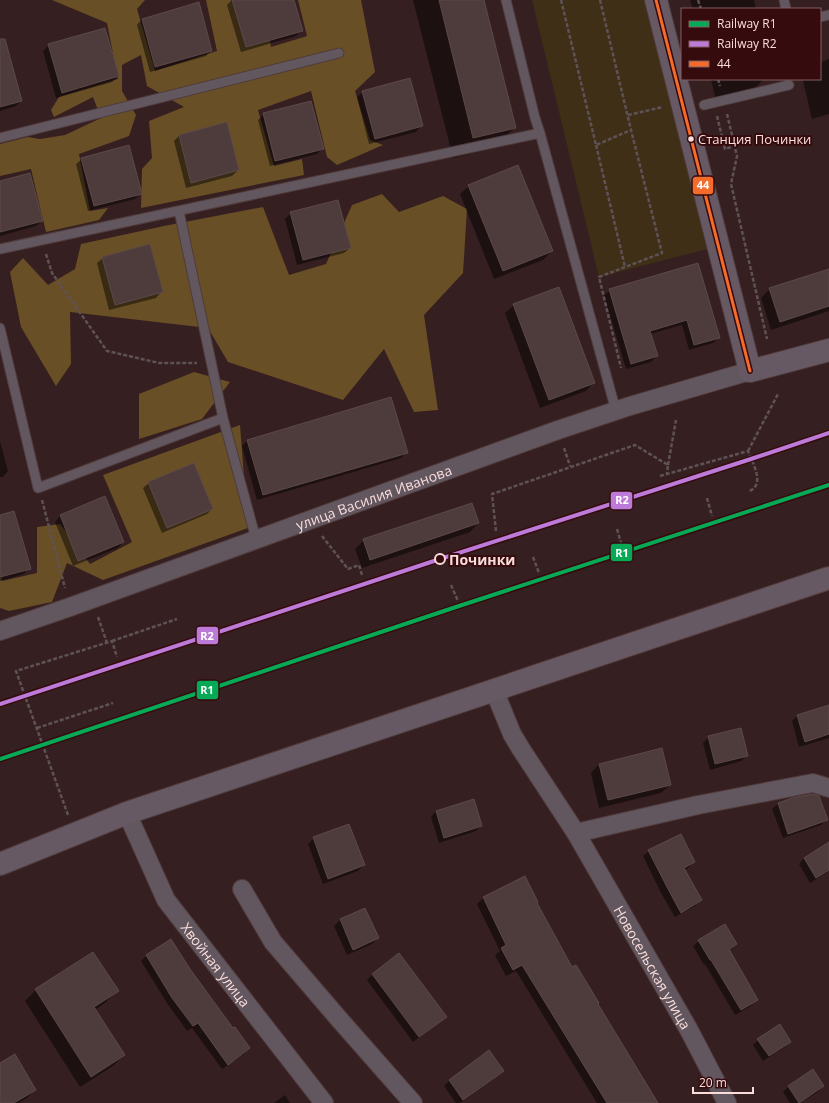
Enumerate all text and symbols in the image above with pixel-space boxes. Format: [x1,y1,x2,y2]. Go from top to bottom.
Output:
legend [681,8,821,80]
text: Railway R1 [717,15,777,32]
text: Railway R2 [717,35,777,52]
text: 44 [717,55,731,72]
place label: Станция Починки [698,130,811,148]
marker: Станция Починки [686,134,696,144]
line badge: 44 [692,176,714,195]
text: 44 [697,177,710,192]
street label: улица Василия Иванова [293,460,454,534]
line badge: R2 [610,491,633,510]
text: R2 [615,492,629,507]
line badge: R1 [610,543,633,562]
text: R1 [615,545,629,560]
place label: Починки [449,550,515,569]
marker: Починки [434,553,446,565]
line badge: R2 [196,626,219,645]
text: R2 [200,628,214,643]
line badge: R1 [196,680,219,700]
text: R1 [200,682,214,697]
street label: Новосельская улица [610,902,696,1032]
street label: Хвойная улица [177,918,255,1011]
scale bar [693,1069,753,1095]
text: 20 m [699,1074,727,1091]

